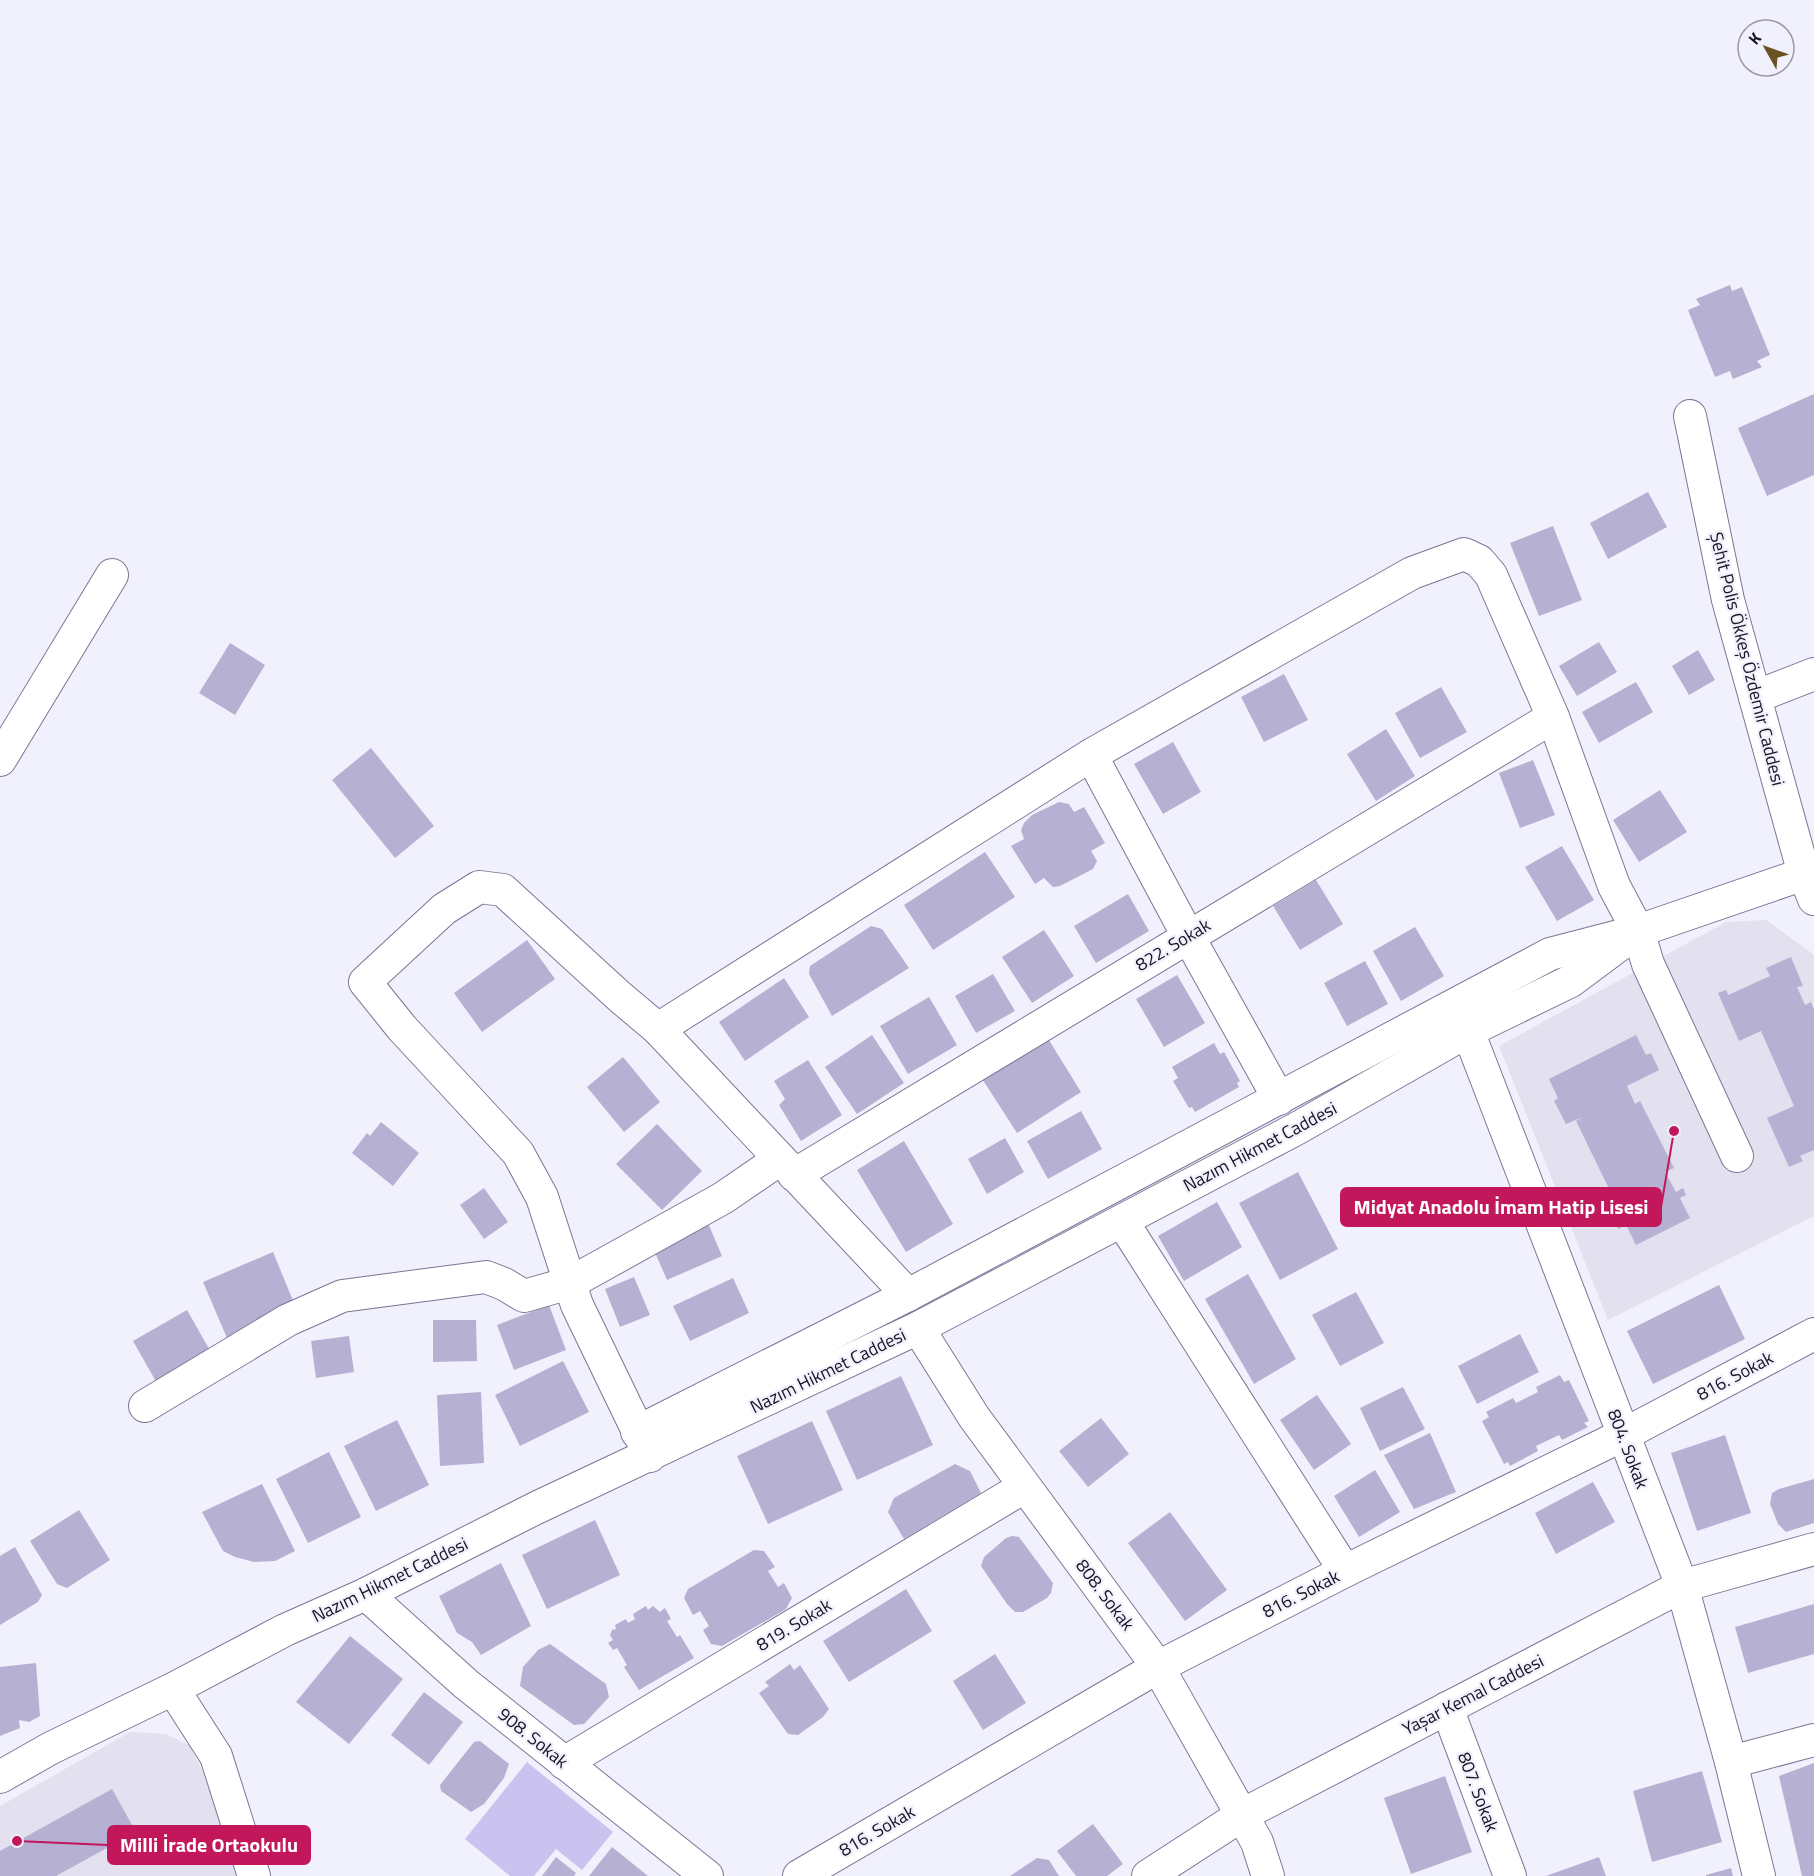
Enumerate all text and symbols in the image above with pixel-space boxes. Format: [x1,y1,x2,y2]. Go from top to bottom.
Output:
north arrow [1736,18,1796,78]
text: K [1742,27,1767,50]
street label: Şehit Polis Ökkeş Özdemir Caddesi [1703,529,1792,789]
street label: 822. Sokak [1130,911,1216,978]
street label: Nazım Hikmet Caddesi [1178,1095,1341,1199]
callout: Midyat Anadolu İmam Hatip Lisesi [1341,1188,1661,1226]
text: Midyat Anadolu İmam Hatip Lisesi [1353,1191,1649,1222]
street label: Nazım Hikmet Caddesi [745,1321,910,1420]
street label: 816. Sokak [1692,1344,1778,1407]
street label: 804. Sokak [1601,1405,1656,1493]
street label: Nazım Hikmet Caddesi [307,1530,472,1629]
street label: 808. Sokak [1069,1553,1142,1636]
street label: 816. Sokak [1257,1562,1344,1625]
street label: 819. Sokak [751,1591,837,1658]
street label: Yaşar Kemal Caddesi [1397,1647,1548,1742]
street label: 908. Sokak [492,1701,575,1775]
street label: 807. Sokak [1451,1748,1506,1836]
street label: 816. Sokak [834,1798,920,1863]
callout: Milli İrade Ortaokulu [108,1826,310,1864]
text: Milli İrade Ortaokulu [120,1829,298,1860]

